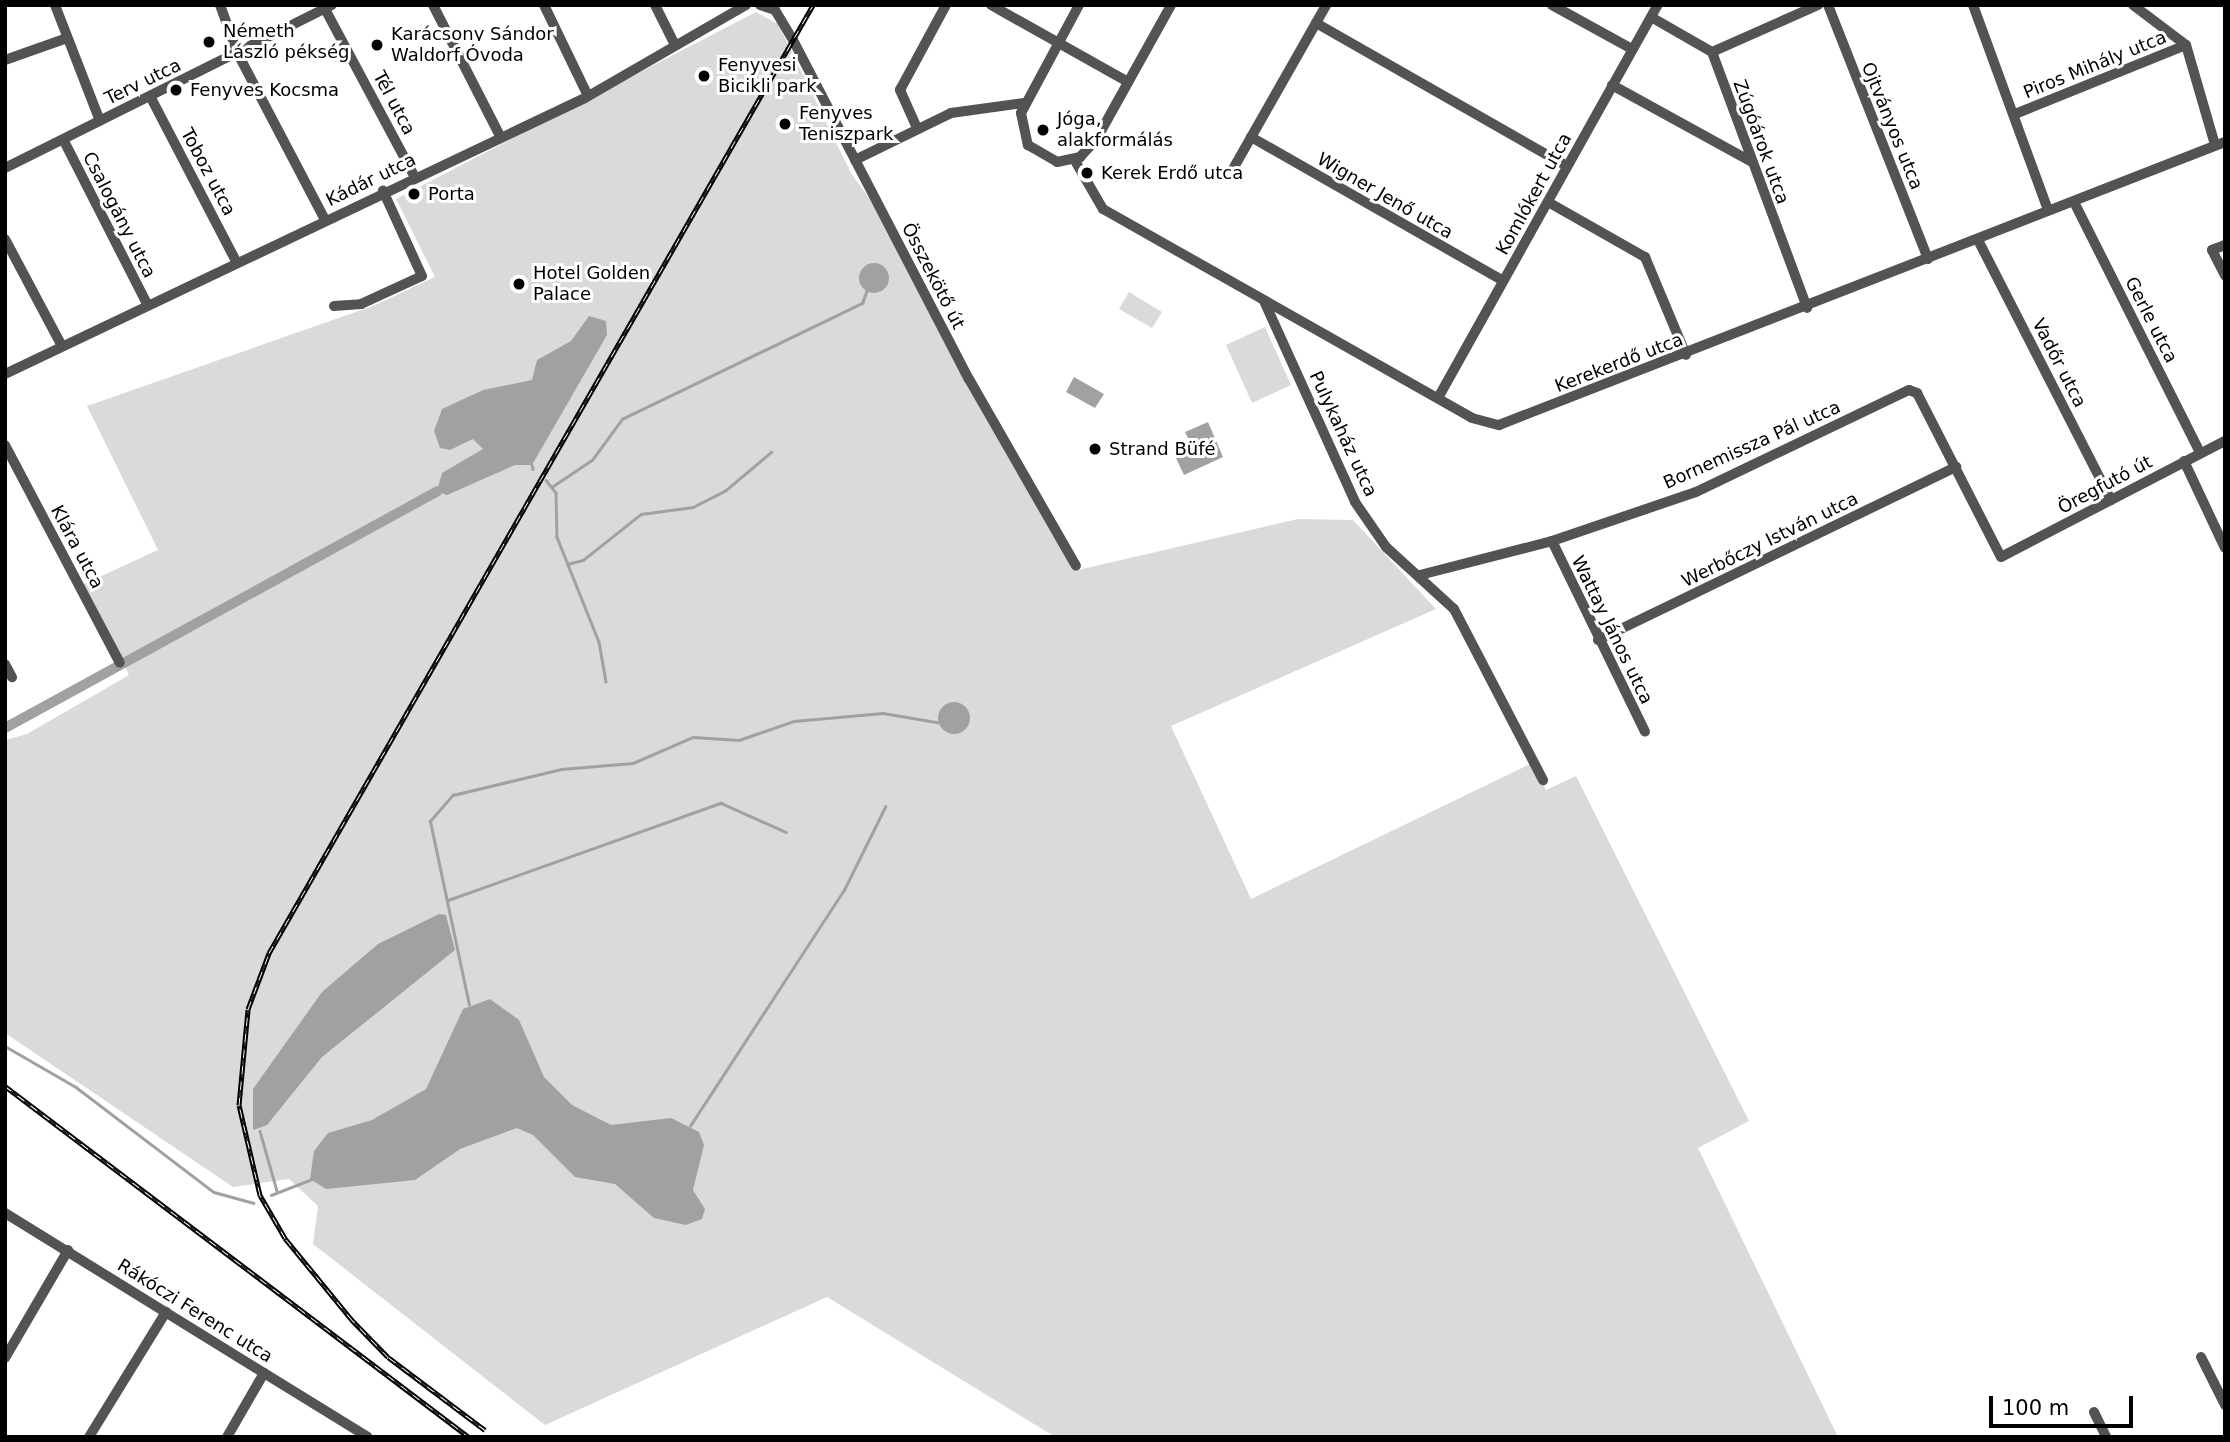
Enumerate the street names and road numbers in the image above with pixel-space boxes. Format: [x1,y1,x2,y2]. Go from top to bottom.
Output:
street label: Piros Mihály utca [2020,26,2170,104]
street label: Terv utca [101,54,185,110]
street label: Ojtványos utca [1857,59,1927,193]
street label: Tél utca [368,67,420,139]
street label: Zúgóárok utca [1728,77,1794,207]
street label: Toboz utca [176,125,240,219]
street label: Komlókert utca [1492,129,1576,259]
street label: Csalogány utca [78,148,160,282]
street label: Wigner Jenő utca [1313,148,1457,244]
street label: Kádár utca [322,149,420,211]
street label: Összekötő út [897,219,969,333]
street label: Gerle utca [2120,273,2182,367]
street label: Vadőr utca [2027,315,2091,411]
street label: Kerekerdő utca [1552,329,1686,397]
street label: Pulykaház utca [1305,368,1381,500]
street label: Bornemissza Pál utca [1660,396,1844,494]
street label: Öregfutó út [2054,451,2156,519]
street label: Werbőczy István utca [1678,488,1862,592]
street label: Klára utca [46,502,108,592]
street label: Wattay János utca [1567,552,1657,708]
street label: Rákóczi Ferenc utca [113,1254,277,1368]

